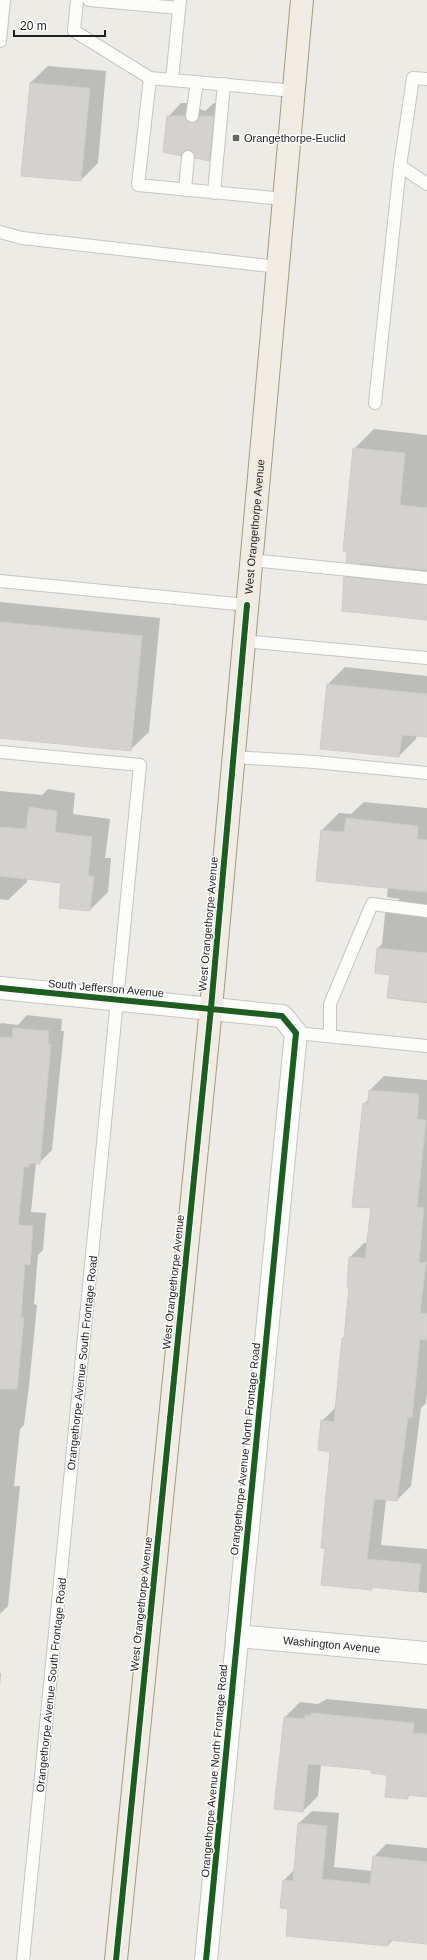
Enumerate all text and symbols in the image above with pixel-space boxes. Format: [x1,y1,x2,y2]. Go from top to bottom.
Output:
scale bar [14,12,105,38]
text: 20 m [20,19,47,33]
place label: Orangethorpe-Euclid [244,132,346,144]
marker: Orangethorpe-Euclid [231,133,241,143]
street label: West Orangethorpe Avenue [242,459,267,595]
street label: West Orangethorpe Avenue [196,856,220,992]
street label: South Jefferson Avenue [47,977,165,999]
street label: West Orangethorpe Avenue [160,1214,186,1350]
street label: Orangethorpe Avenue South Frontage Road [65,1255,99,1471]
street label: Orangethorpe Avenue North Frontage Road [228,1342,262,1556]
street label: West Orangethorpe Avenue [128,1536,154,1672]
street label: Orangethorpe Avenue South Frontage Road [34,1577,68,1793]
street label: Washington Avenue [283,1634,381,1655]
street label: Orangethorpe Avenue North Frontage Road [199,1664,229,1878]

